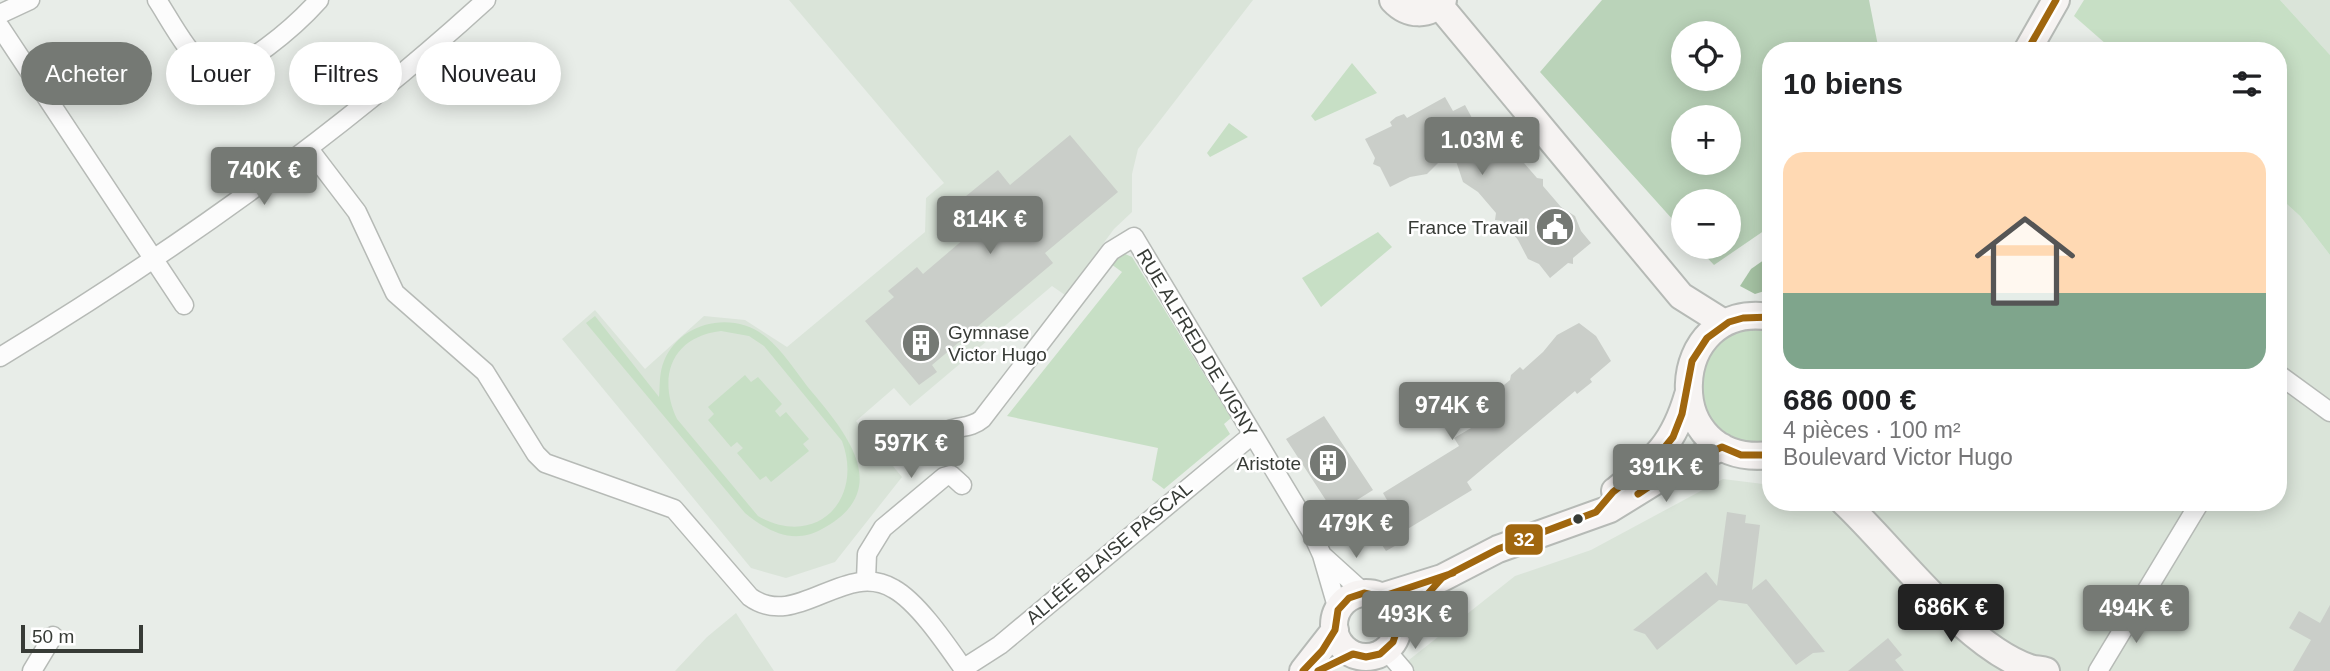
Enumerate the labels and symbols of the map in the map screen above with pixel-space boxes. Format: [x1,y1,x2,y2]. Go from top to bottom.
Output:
pin: 1.03M € [1417,118,1547,177]
pin: 740K € [207,148,321,207]
pin: 814K € [933,196,1047,256]
public building icon: France Travail [1534,206,1576,248]
place label: France Travail [1408,217,1528,238]
street label: RUE ALFRED DE VIGNY [1133,245,1262,441]
building icon: Gymnase Victor Hugo [900,322,942,364]
place label: Gymnase Victor Hugo [948,322,1047,365]
pin: 974K € [1395,382,1509,442]
pin: 597K € [854,420,968,480]
building icon: Aristote [1307,442,1349,484]
pin: 391K € [1609,444,1723,504]
place label: Aristote [1237,453,1301,474]
street label: ALLÉE BLAISE PASCAL [1022,478,1196,628]
pin: 479K € [1299,500,1413,560]
unlabelled marker [1571,512,1585,526]
line badge: 32 [1504,523,1544,556]
text: 32 [1513,529,1535,550]
pin: 686K € [1894,584,2008,644]
pin: 494K € [2079,586,2193,645]
pin: 493K € [1358,592,1472,651]
scale bar [21,622,144,654]

